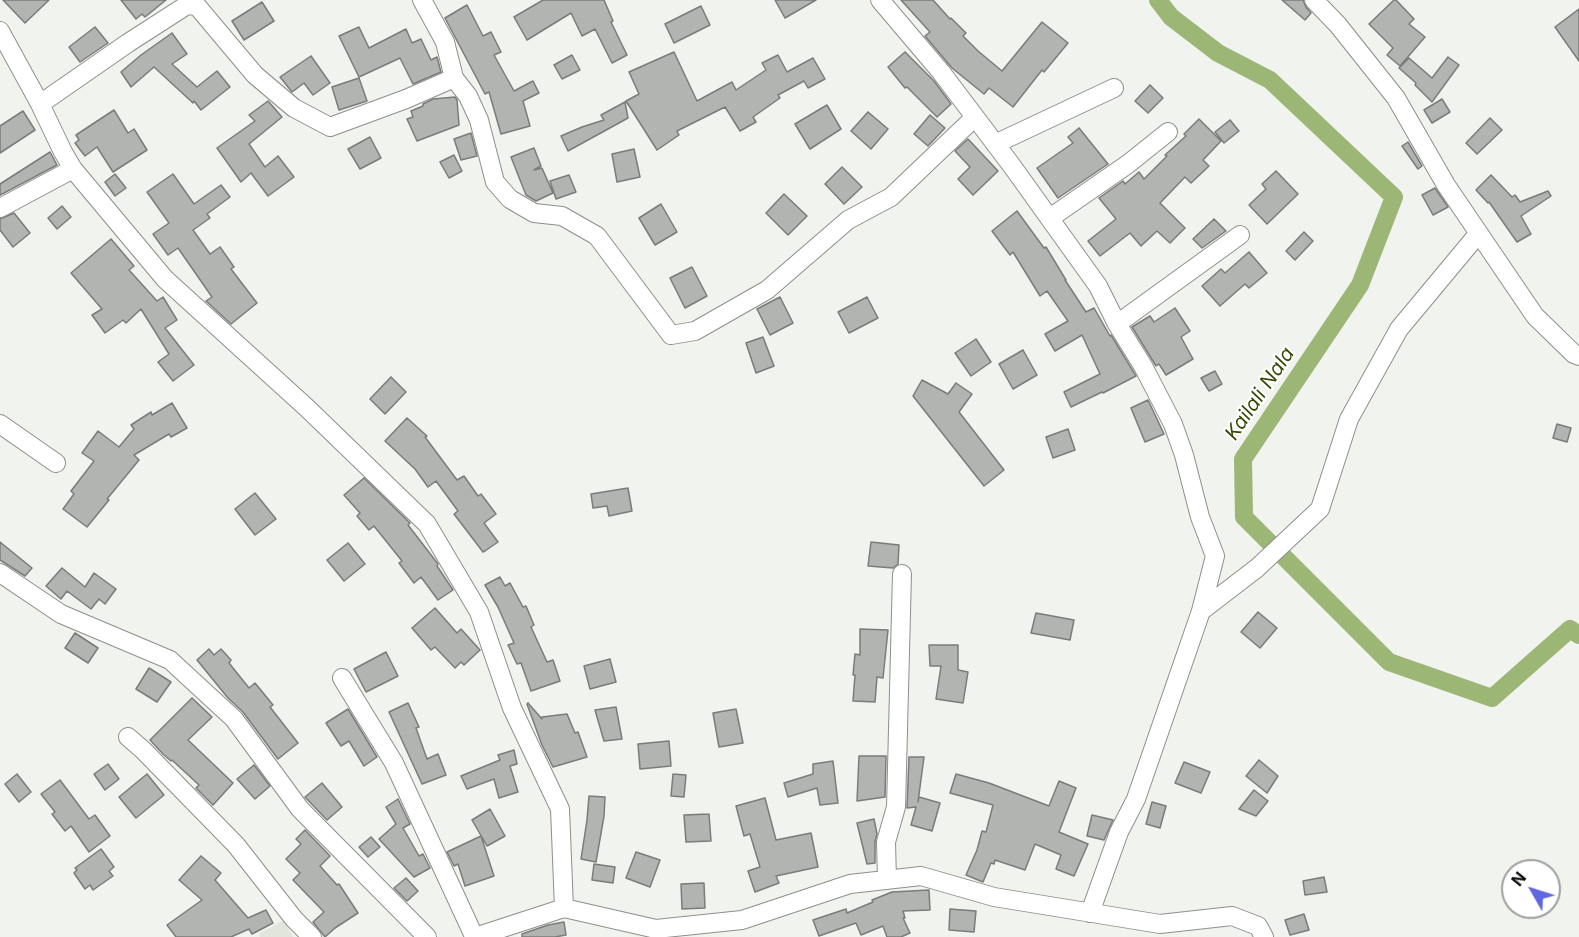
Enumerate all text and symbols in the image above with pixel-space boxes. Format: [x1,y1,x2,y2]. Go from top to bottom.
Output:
water label: Kailali Nala [1220,343,1300,445]
north arrow [1501,859,1561,919]
text: N [1507,868,1530,890]

